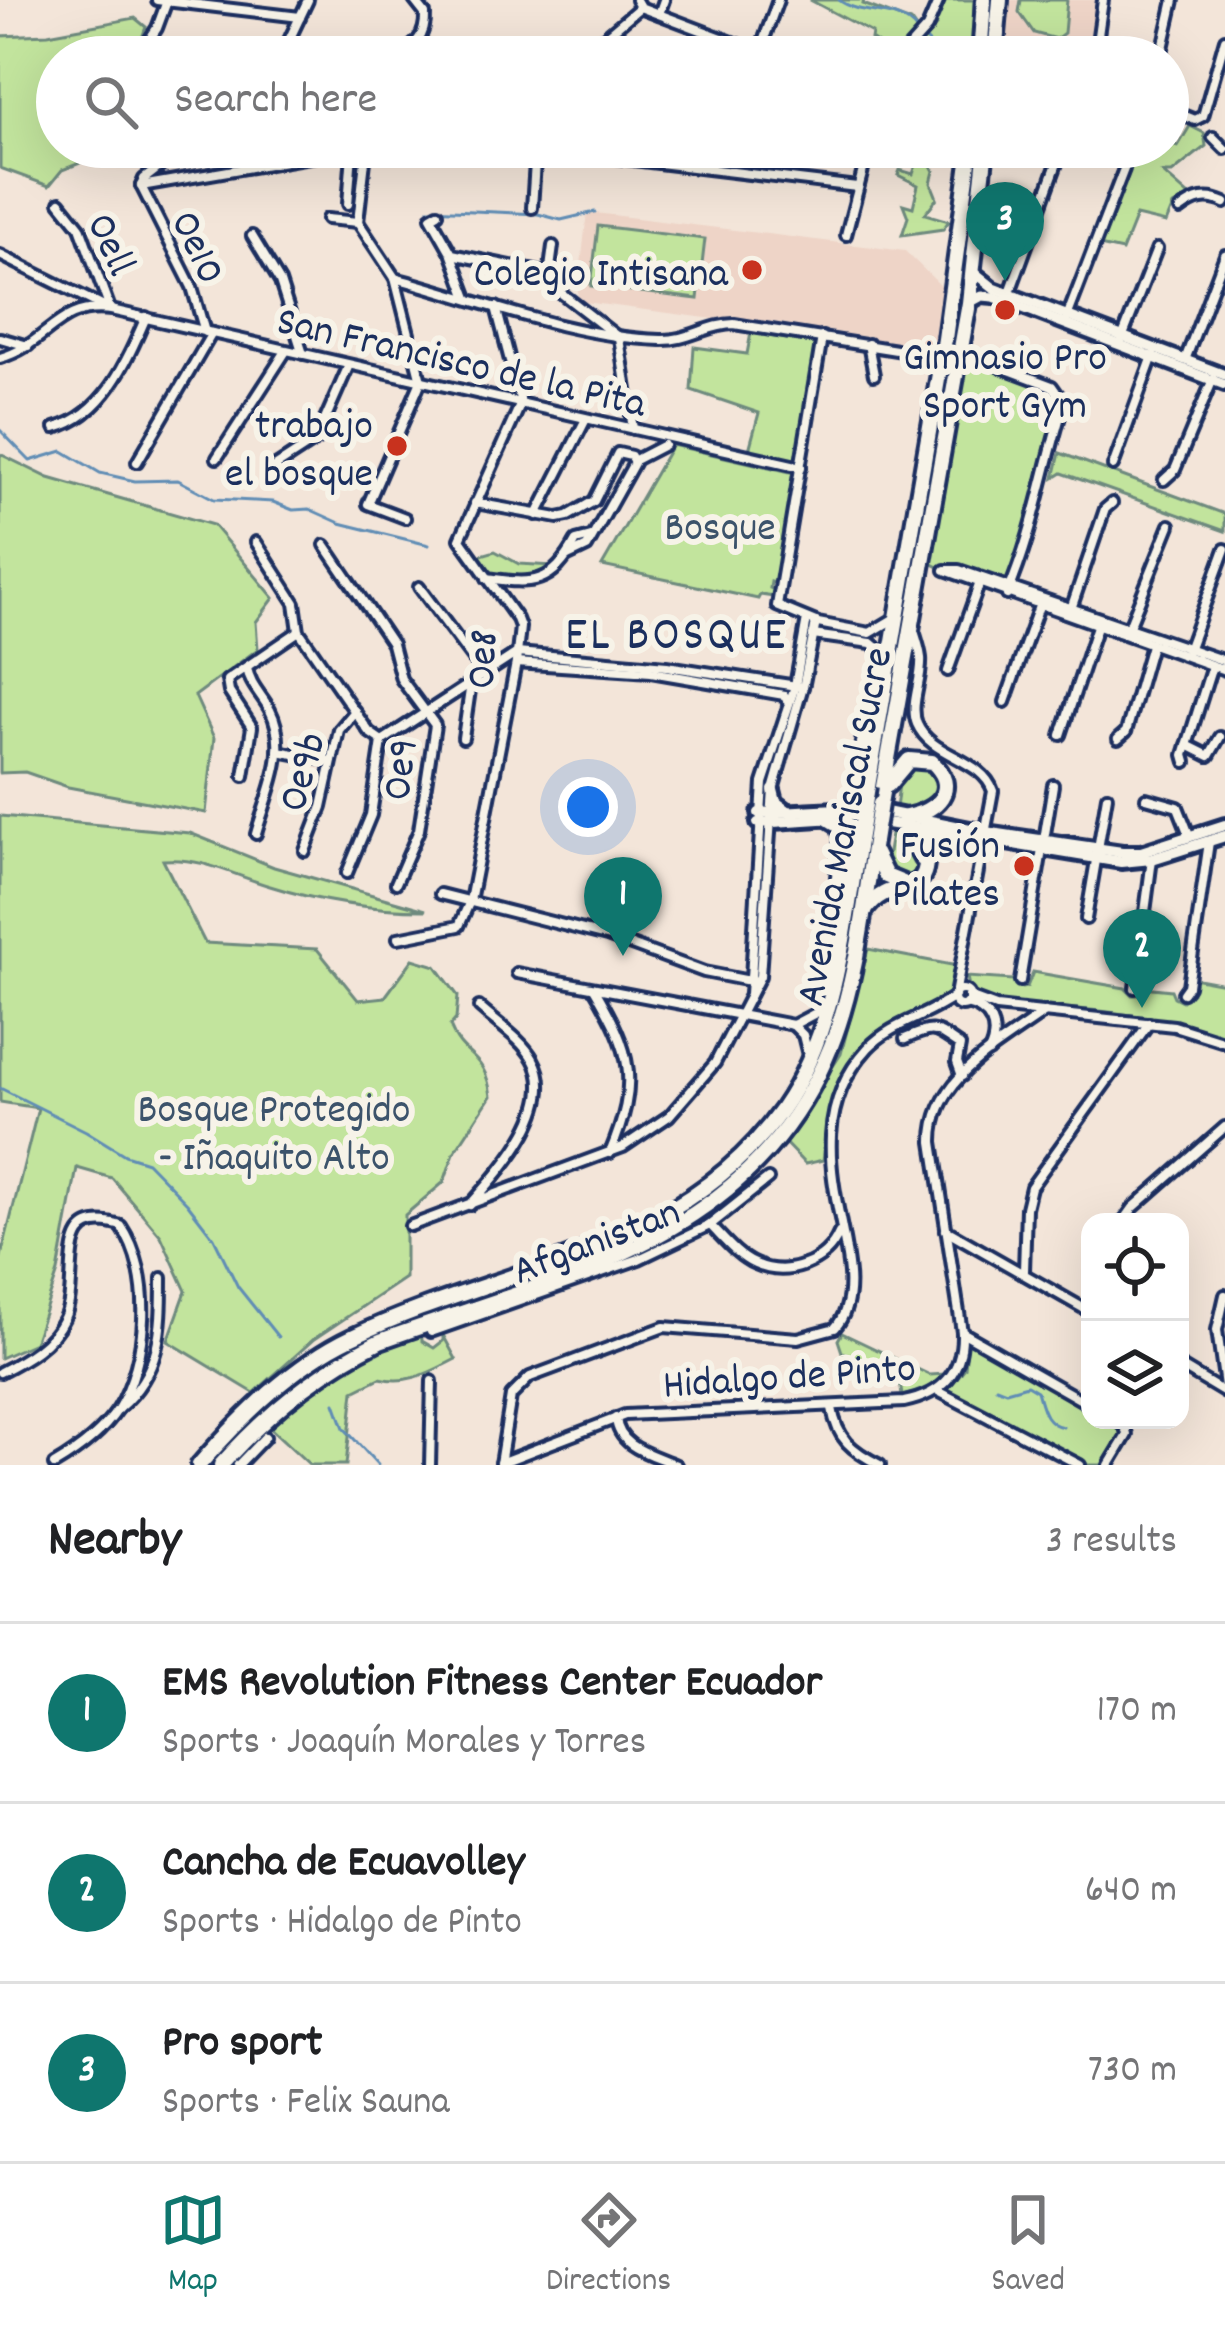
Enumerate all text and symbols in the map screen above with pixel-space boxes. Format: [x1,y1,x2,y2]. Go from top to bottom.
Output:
search box [36,36,1189,168]
icon: search [78,69,144,135]
text: Search here [174,70,377,134]
pin: 3 [966,182,1044,281]
street label: Oe10 [152,202,238,295]
street label: Oell [67,205,148,287]
place label: Colegio Intisana [474,247,729,307]
marker: Colegio Intisana [739,257,765,283]
street label: San Francisco de la Pita [270,294,652,438]
marker: Gimnasio Pro Sport Gym [992,297,1018,323]
place label: Gimnasio Pro Sport Gym [903,331,1107,439]
place label: trabajo el bosque [225,399,373,507]
marker: trabajo el bosque [384,433,410,459]
park label: Bosque [664,501,776,561]
district label: EL BOSQUE [565,604,789,673]
street label: Oe8 [454,628,518,691]
street label: Avenida Mariscal Sucre [784,643,912,1012]
street label: Oe9b [266,726,346,820]
street label: Oe9 [370,736,437,804]
your location [558,777,618,837]
place label: Fusión Pilates [892,819,1000,927]
marker: Fusión Pilates [1011,853,1037,879]
pin: 1 [584,857,662,956]
pin: 2 [1103,909,1181,1008]
park label: Bosque Protegido - Iñaquito Alto [138,1083,410,1191]
street label: Afganistan [505,1185,690,1304]
map controls [1081,1213,1189,1429]
button: locate [1081,1213,1189,1321]
button: layers [1081,1321,1189,1429]
street label: Hidalgo de Pinto [661,1341,918,1419]
text: Nearby [48,1507,181,1579]
text: 3 results [1046,1516,1177,1571]
text: EMS Revolution Fitness Center Ecuador [162,1653,822,1717]
text: 1 [83,1685,91,1740]
text: 170 m [1097,1685,1177,1740]
text: Sports · Joaquín Morales y Torres [162,1717,646,1772]
text: Cancha de Ecuavolley [162,1833,525,1897]
text: 2 [78,1865,96,1920]
text: 640 m [1085,1865,1177,1920]
text: Sports · Hidalgo de Pinto [162,1897,522,1952]
text: Pro sport [162,2013,322,2077]
text: 3 [78,2045,96,2100]
text: 730 m [1088,2045,1177,2100]
text: Sports · Felix Sauna [162,2077,450,2132]
tab: Map [160,2187,226,2306]
tab: Directions [546,2187,671,2306]
tab: Saved [991,2187,1065,2306]

